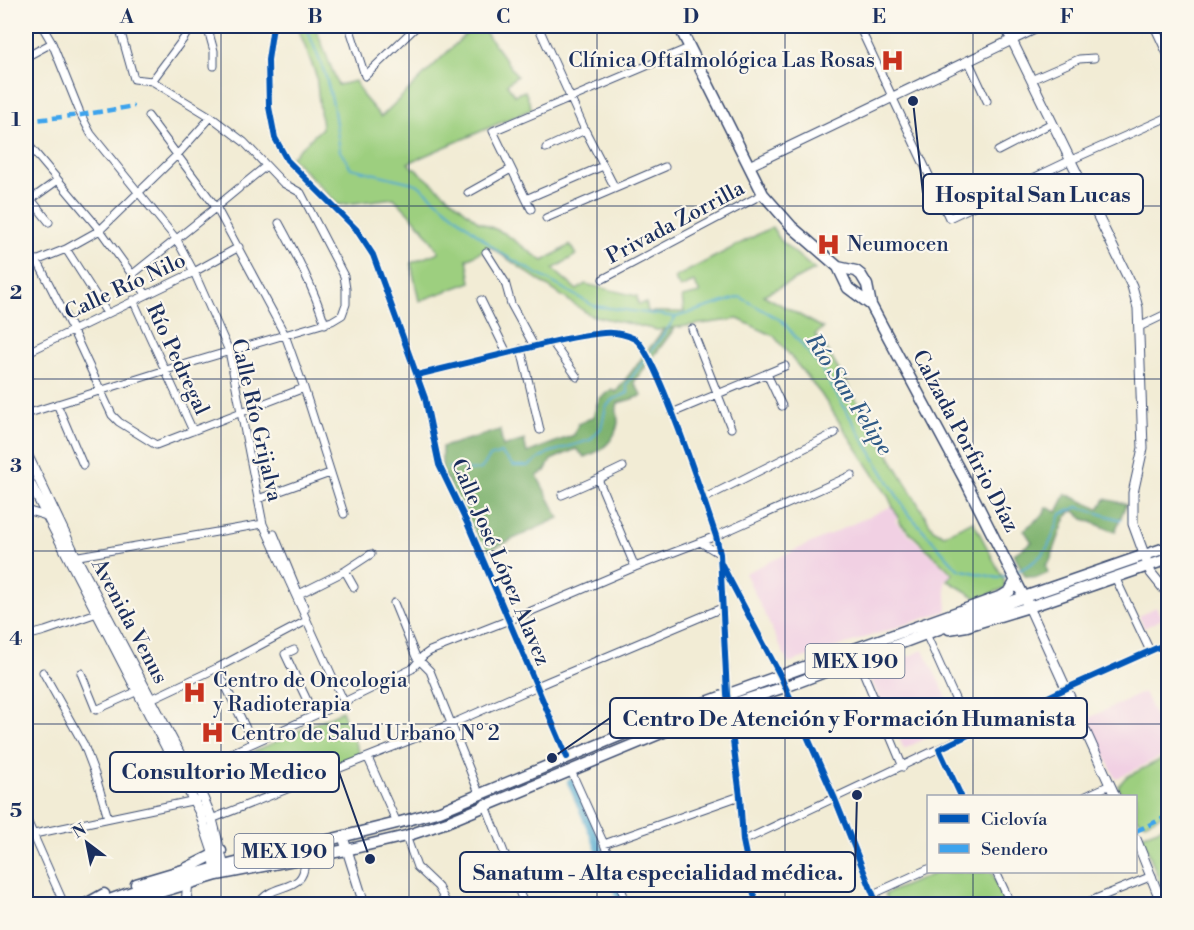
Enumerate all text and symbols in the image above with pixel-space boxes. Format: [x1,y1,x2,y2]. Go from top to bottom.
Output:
text: A [119,5,135,30]
text: B [307,5,323,30]
text: C [496,5,510,30]
text: D [683,5,699,30]
text: E [872,5,886,30]
text: F [1060,5,1074,30]
hospital icon: Clínica Oftalmológica Las Rosas [880,47,906,73]
place label: Clínica Oftalmológica Las Rosas [568,48,875,74]
text: 1 [11,108,21,133]
callout: Hospital San Lucas [923,174,1143,214]
street label: Privada Zorrilla [602,175,749,270]
text: Hospital San Lucas [935,182,1131,209]
hospital icon: Neumocen [816,231,842,257]
place label: Neumocen [847,232,949,258]
street label: Calle Río Nilo [61,248,190,326]
text: 2 [10,281,22,306]
street label: Río Pedregal [140,299,214,419]
water label: Río San Felipe [799,328,898,461]
street label: Calle Río Grijalva [225,336,287,505]
street label: Calzada Porfirio Díaz [906,346,1024,537]
text: 3 [10,454,22,479]
street label: Calle José López Alavez [445,455,555,670]
street label: Avenida Venus [85,554,173,688]
text: 4 [9,627,23,652]
road number: MEX 190 [806,644,904,678]
place label: Centro de Oncologia y Radioterapia [212,668,408,718]
hospital icon: Centro de Oncologia y Radioterapia [182,679,208,705]
callout: Centro De Atención y Formación Humanista [610,698,1087,738]
text: Centro De Atención y Formación Humanista [622,706,1077,733]
hospital icon: Centro de Salud Urbano N° 2 [200,720,226,746]
place label: Centro de Salud Urbano N° 2 [231,721,500,747]
callout: Consultorio Medico [110,752,339,792]
text: Consultorio Medico [121,759,327,786]
legend [927,795,1137,873]
text: 5 [10,799,22,824]
text: Ciclovía [981,808,1048,831]
north arrow [57,813,117,873]
text: N [69,819,91,843]
road number: MEX 190 [234,834,334,868]
text: Sendero [981,838,1048,861]
callout: Sanatum - Alta especialidad médica. [460,852,855,892]
text: Sanatum - Alta especialidad médica. [473,860,843,887]

